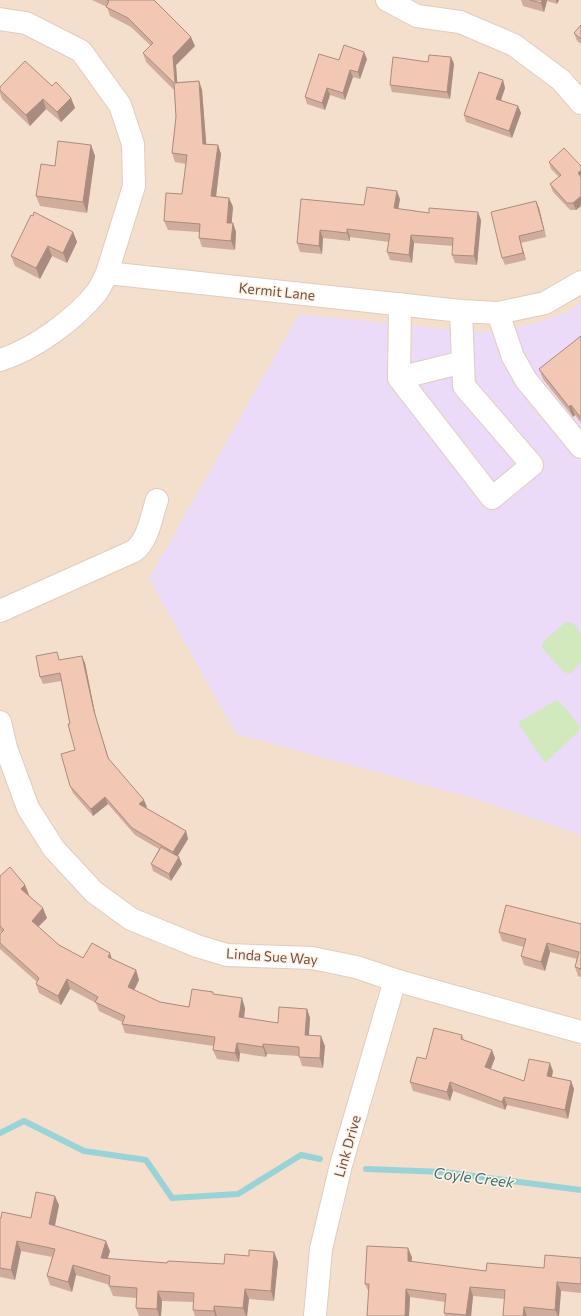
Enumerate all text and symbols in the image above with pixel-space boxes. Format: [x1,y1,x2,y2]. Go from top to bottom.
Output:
street label: Kermit Lane [238,279,316,303]
street label: Linda Sue Way [226,944,318,968]
street label: Link Drive [330,1113,364,1179]
water label: Coyle Creek [433,1163,516,1191]

